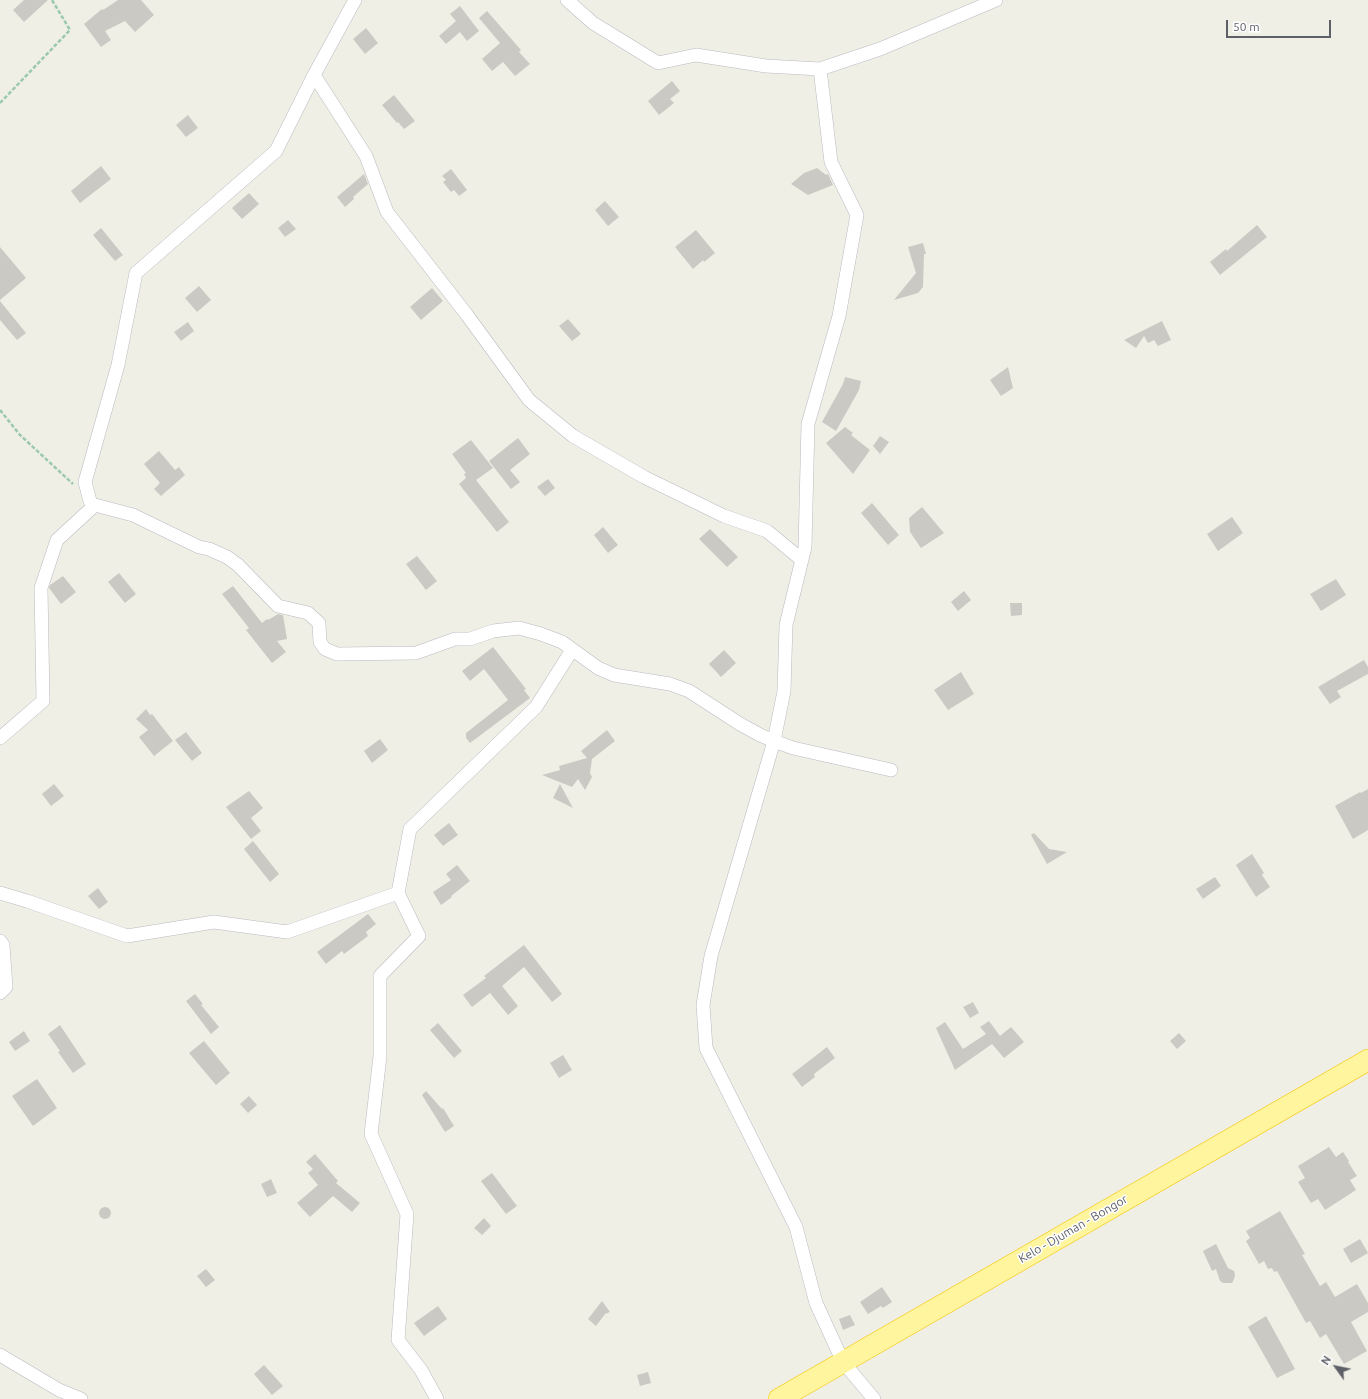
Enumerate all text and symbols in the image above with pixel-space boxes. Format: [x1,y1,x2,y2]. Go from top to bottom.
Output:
scale bar [1228,12,1333,38]
text: 50 m [1233,20,1260,33]
street label: Kelo - Djuman - Bongor [1016,1192,1130,1266]
north arrow [1316,1347,1356,1387]
text: N [1319,1354,1333,1367]

